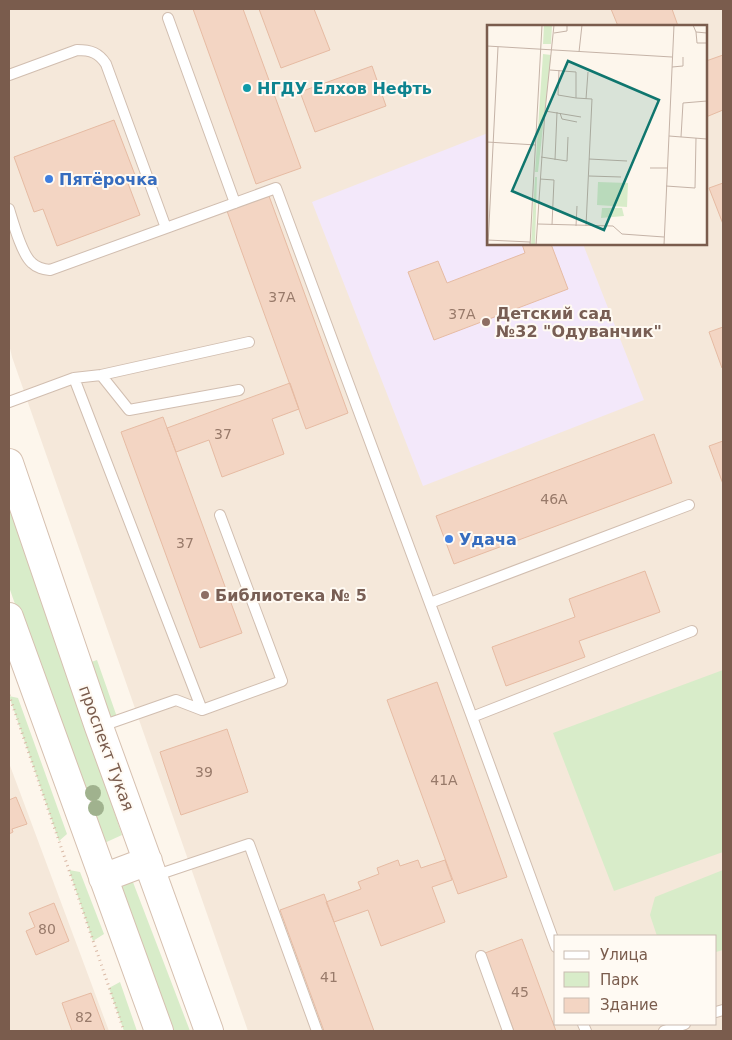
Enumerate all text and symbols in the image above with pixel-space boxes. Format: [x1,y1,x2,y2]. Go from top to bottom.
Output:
inset map [487,25,707,245]
place label: НГДУ Елхов Нефть [257,79,432,98]
marker: НГДУ Елхов Нефть [241,82,253,94]
place label: Пятёрочка [59,170,158,189]
marker: Пятёрочка [43,173,55,185]
house number: 37А [268,289,296,305]
place label: Детский сад №32 "Одуванчик" [496,304,662,341]
house number: 37А [448,306,476,322]
marker: Детский сад №32 "Одуванчик" [480,316,492,328]
house number: 37 [214,426,232,442]
house number: 46А [540,491,568,507]
place label: Удача [459,530,517,549]
marker: Удача [443,533,455,545]
house number: 37 [176,535,194,551]
place label: Библиотека № 5 [215,586,367,605]
marker: Библиотека № 5 [199,589,211,601]
street label: проспект Тукая [75,683,138,813]
house number: 39 [195,764,213,780]
house number: 41А [430,772,458,788]
house number: 80 [38,921,56,937]
legend [554,935,717,1025]
text: Улица [600,946,648,964]
house number: 41 [320,969,338,985]
text: Парк [600,971,639,989]
house number: 45 [511,984,529,1000]
text: Здание [600,996,658,1014]
house number: 82 [75,1009,93,1025]

